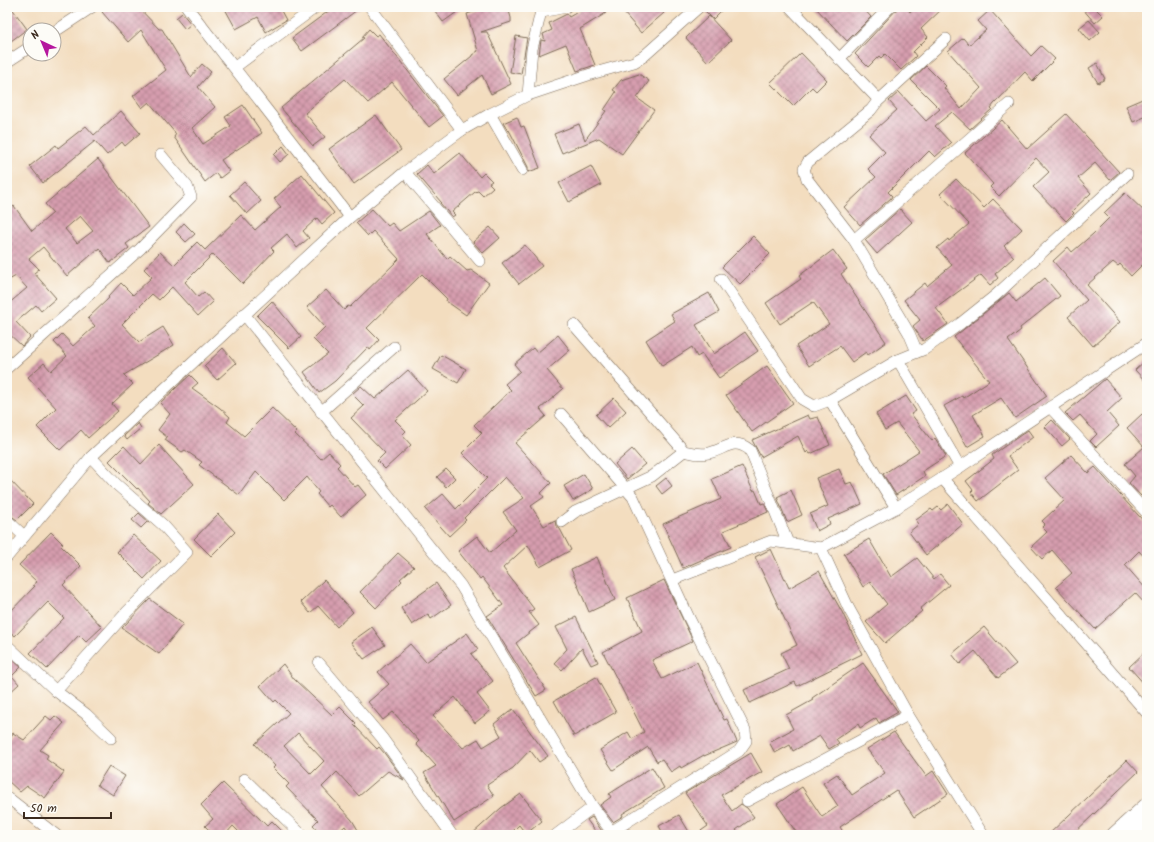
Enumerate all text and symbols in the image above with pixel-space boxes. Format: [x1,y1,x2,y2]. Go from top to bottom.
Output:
north arrow [22,22,62,62]
text: N [27,27,45,44]
scale bar [24,794,111,820]
text: 50 m [30,799,57,818]

